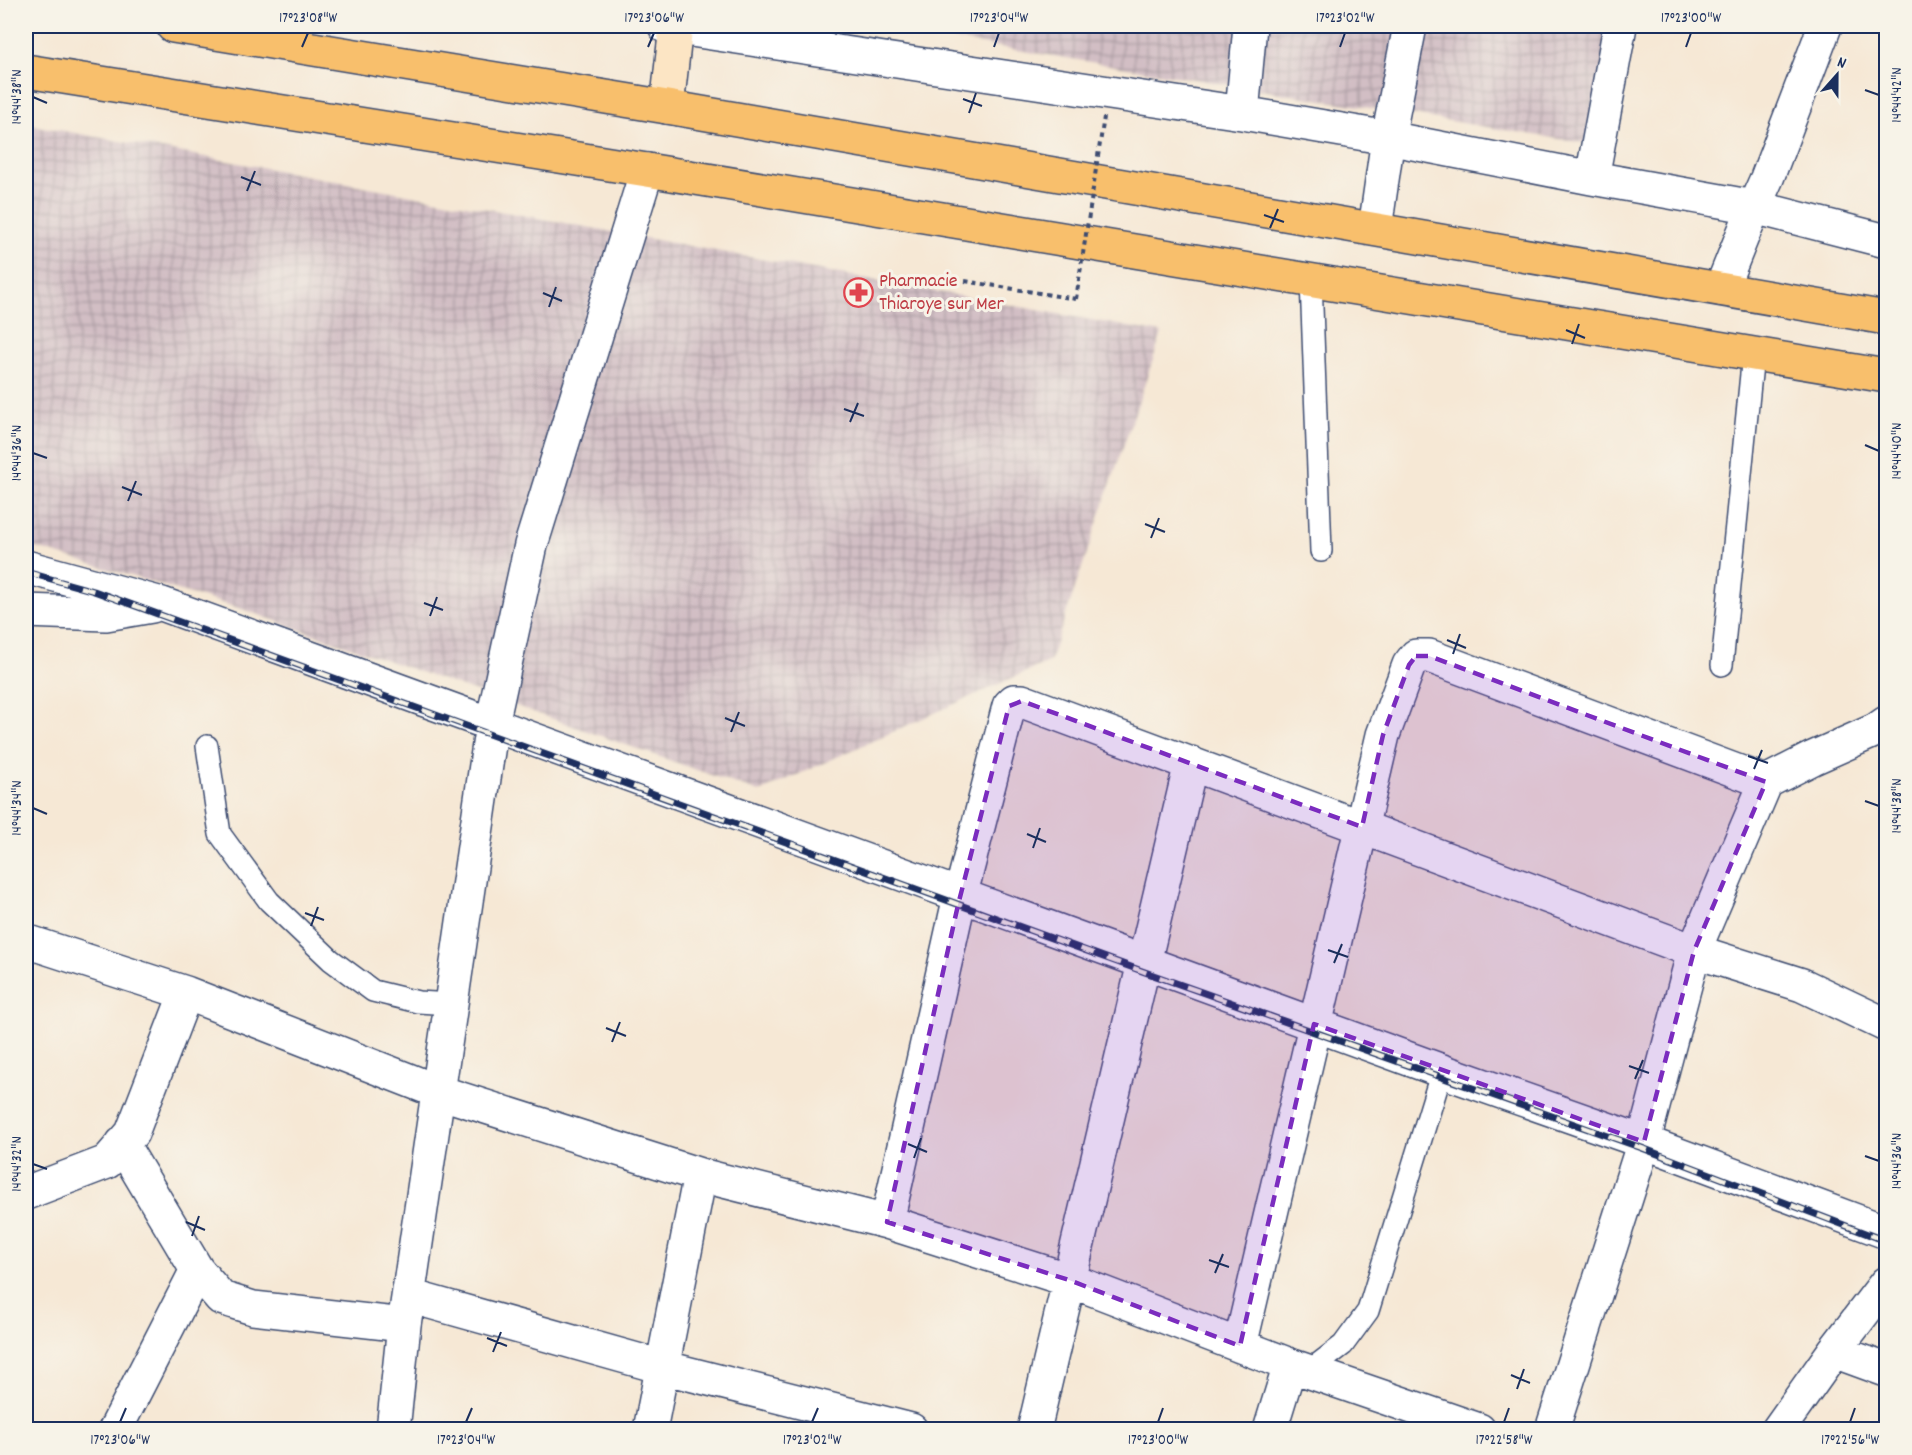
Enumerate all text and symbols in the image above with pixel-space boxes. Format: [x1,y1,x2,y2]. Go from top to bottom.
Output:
text: 17°23'08"W [279,8,337,30]
text: 17°23'06"W [624,8,684,30]
text: 17°23'04"W [970,8,1029,30]
text: 17°23'02"W [1316,8,1375,30]
text: 17°23'00"W [1661,8,1722,30]
north arrow [1807,45,1867,105]
text: N [1834,51,1849,76]
text: 14°44'42"N [1887,67,1909,123]
text: 14°44'38"N [7,69,29,125]
place label: Pharmacie Thiaroye sur Mer [879,268,1005,319]
pharmacy icon: Pharmacie Thiaroye sur Mer [842,277,874,309]
text: 14°44'40"N [1887,423,1909,479]
text: 14°44'36"N [7,425,29,481]
text: 14°44'38"N [1887,778,1909,834]
text: 14°44'34"N [7,780,29,836]
text: 14°44'36"N [1887,1133,1909,1189]
text: 14°44'32"N [7,1136,29,1192]
text: 17°23'06"W [90,1430,150,1452]
text: 17°23'04"W [437,1430,496,1452]
text: 17°23'02"W [783,1430,842,1452]
text: 17°23'00"W [1128,1430,1189,1452]
text: 17°22'58"W [1476,1430,1533,1452]
text: 17°22'56"W [1821,1430,1879,1452]

